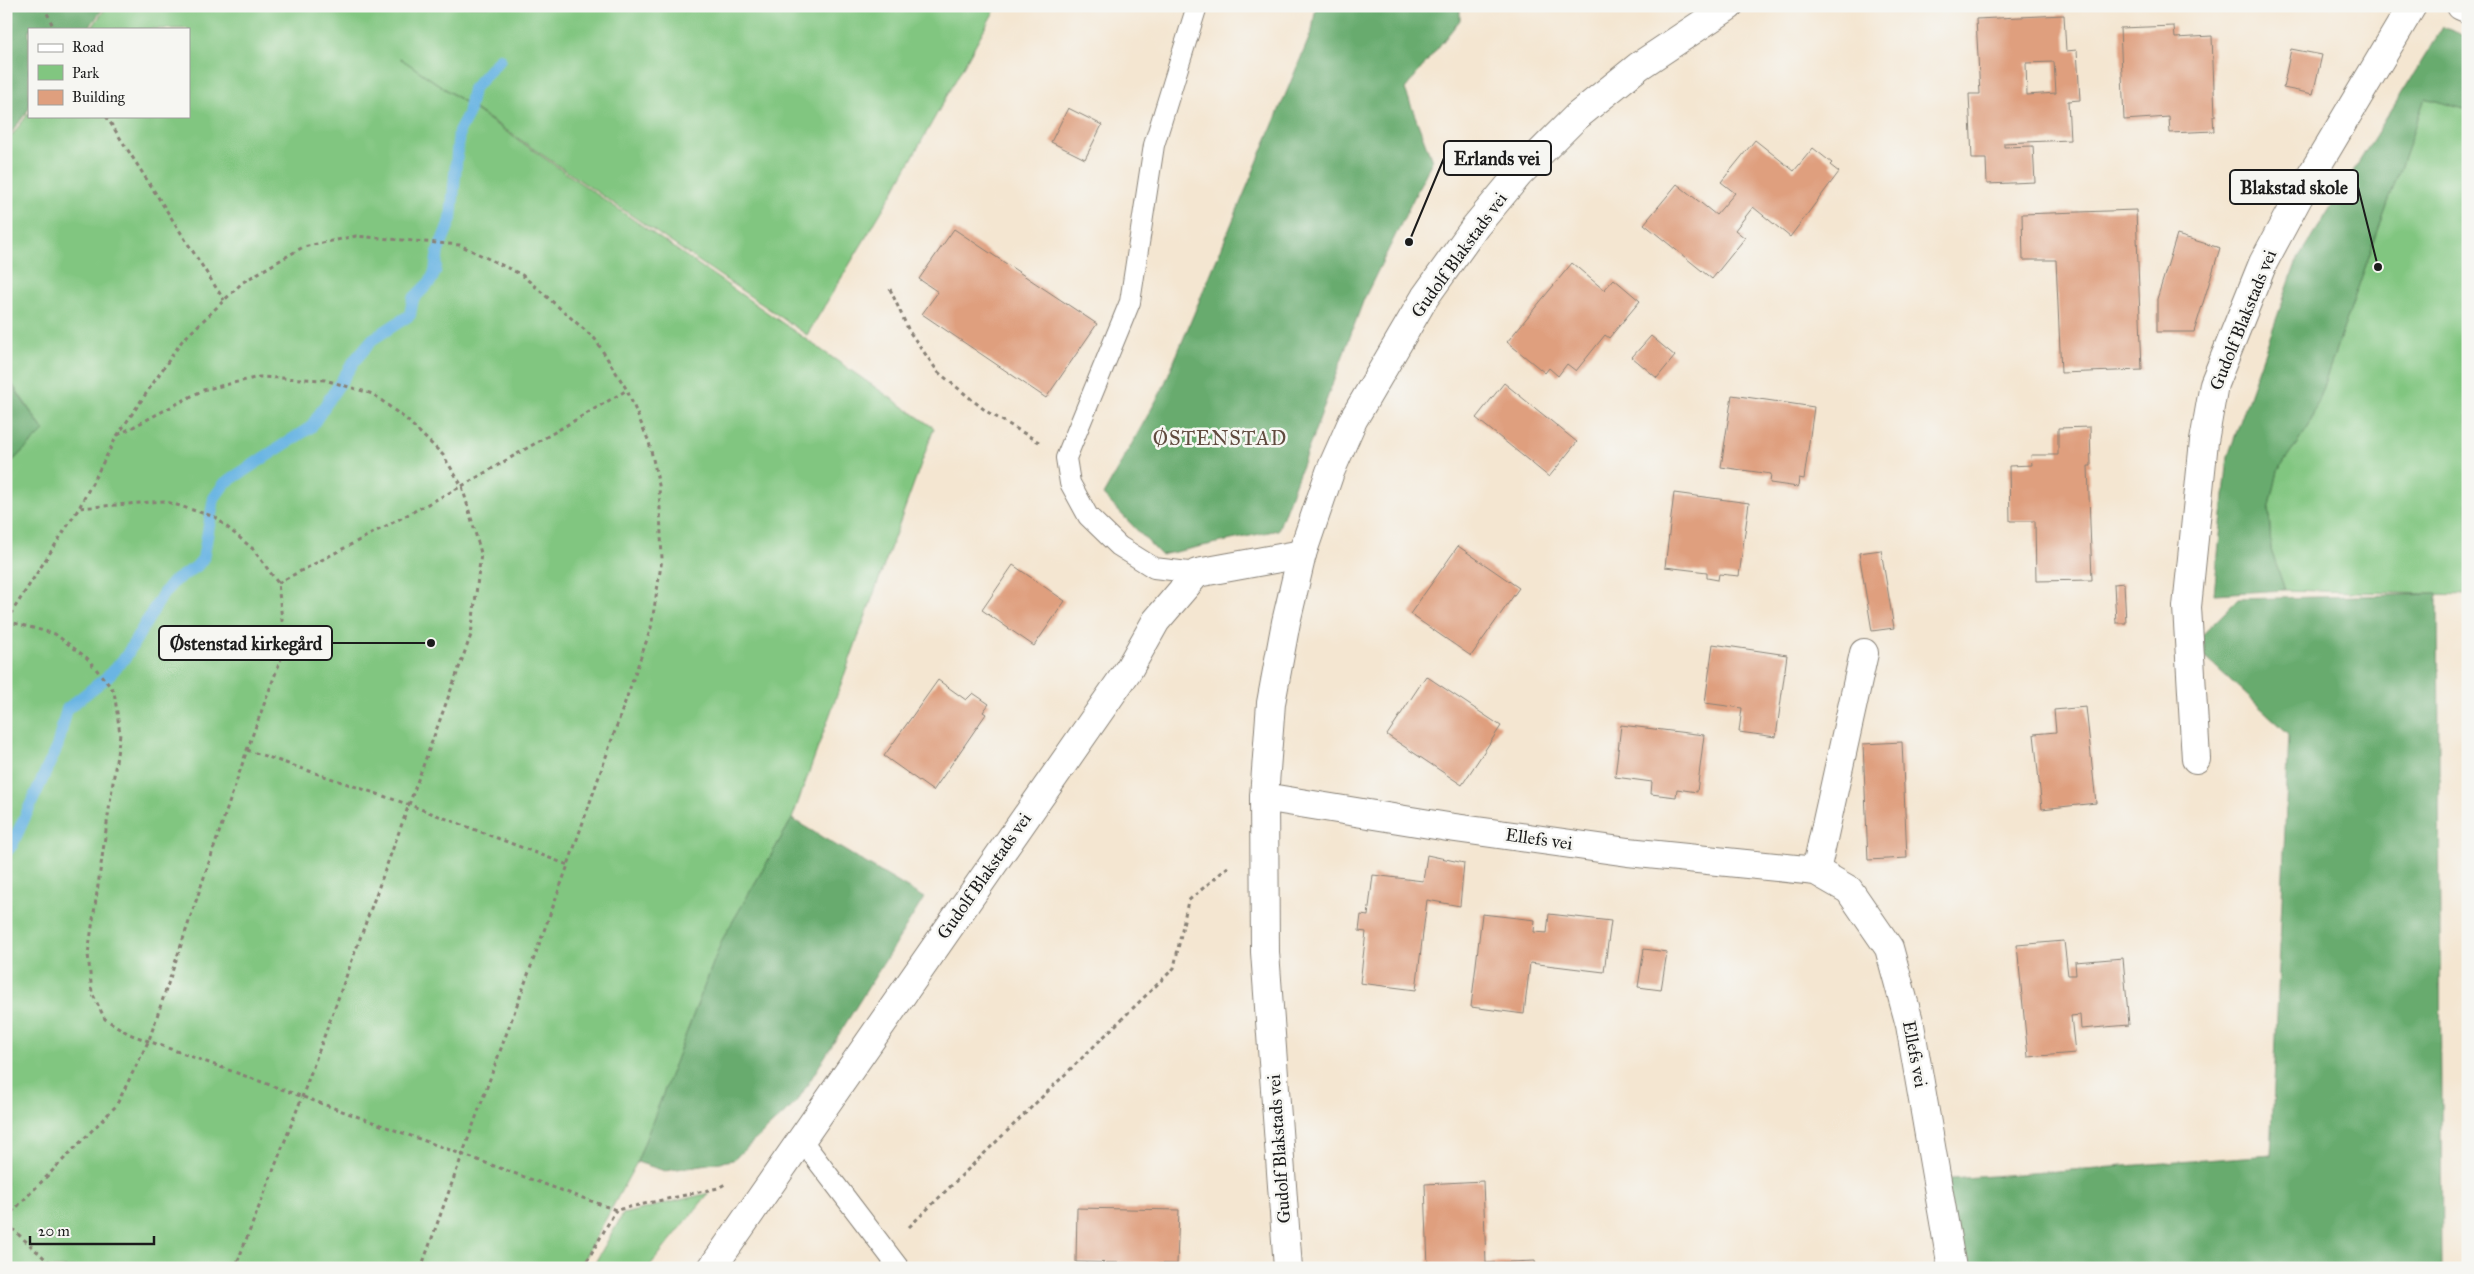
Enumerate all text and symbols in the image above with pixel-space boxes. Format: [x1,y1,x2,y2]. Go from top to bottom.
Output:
legend [28,28,190,118]
text: Road [72,38,104,56]
text: Park [72,64,99,82]
text: Building [72,88,126,106]
callout: Erlands vei [1444,141,1551,175]
text: Erlands vei [1454,147,1541,170]
callout: Blakstad skole [2230,170,2358,204]
text: Blakstad skole [2240,176,2348,199]
street label: Gudolf Blakstads vei [1406,188,1512,322]
street label: Gudolf Blakstads vei [2205,247,2281,393]
district label: ØSTENSTAD [1153,426,1287,450]
callout: Østenstad kirkegård [159,626,332,660]
text: Østenstad kirkegård [170,632,323,656]
street label: Gudolf Blakstads vei [932,808,1036,943]
street label: Ellefs vei [1504,823,1574,855]
street label: Ellefs vei [1898,1019,1932,1089]
street label: Gudolf Blakstads vei [1263,1074,1295,1224]
scale bar [30,1214,154,1246]
text: 20 m [38,1222,70,1240]

